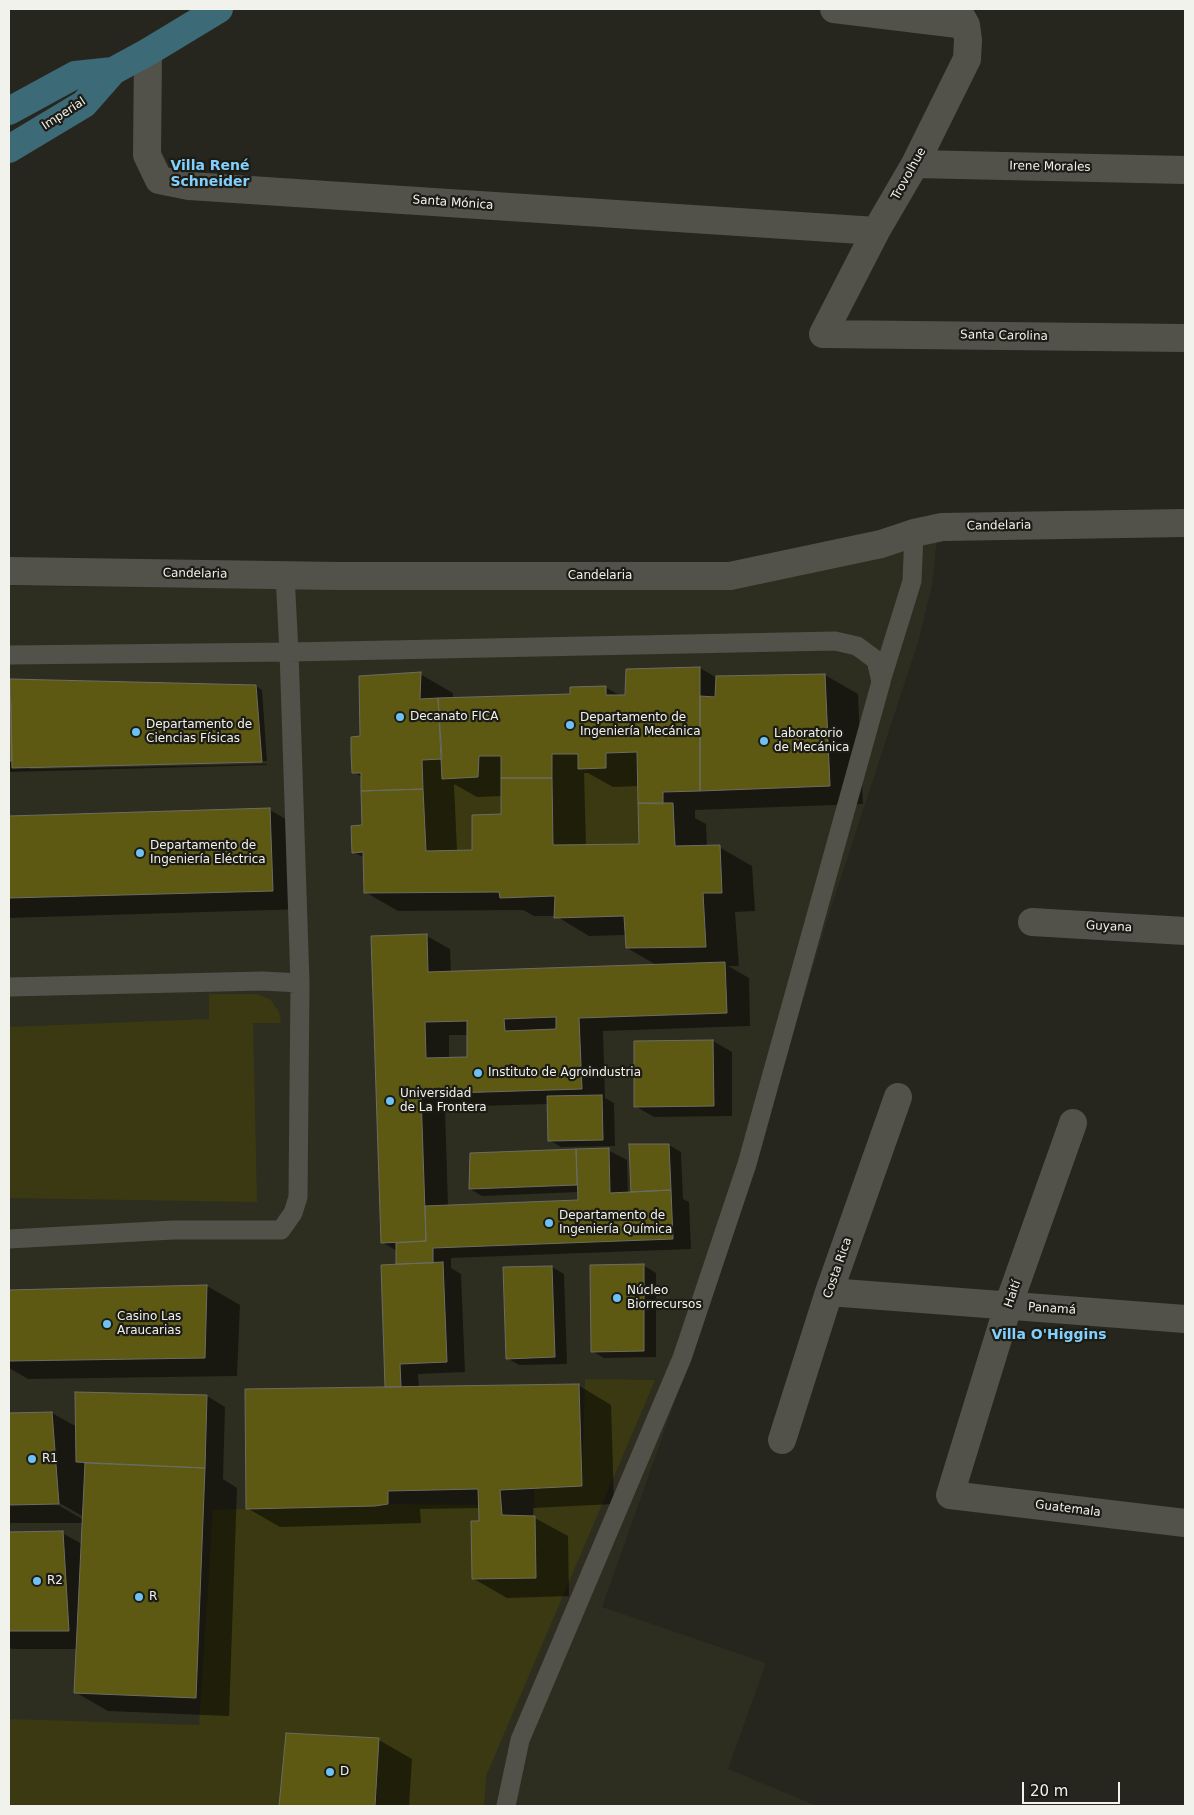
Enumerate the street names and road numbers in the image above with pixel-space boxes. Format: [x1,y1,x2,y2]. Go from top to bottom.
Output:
street label: Imperial [39,95,89,133]
street label: Trovolhue [889,145,929,203]
street label: Irene Morales [1009,159,1091,175]
street label: Santa Mónica [412,193,494,213]
street label: Santa Carolina [960,328,1048,344]
street label: Candelaria [967,518,1031,534]
street label: Candelaria [163,566,227,582]
street label: Candelaria [568,569,632,583]
street label: Guyana [1085,919,1133,935]
street label: Costa Rica [821,1236,855,1300]
street label: Haití [1002,1279,1024,1309]
street label: Panamá [1028,1300,1076,1318]
street label: Guatemala [1034,1498,1102,1520]

